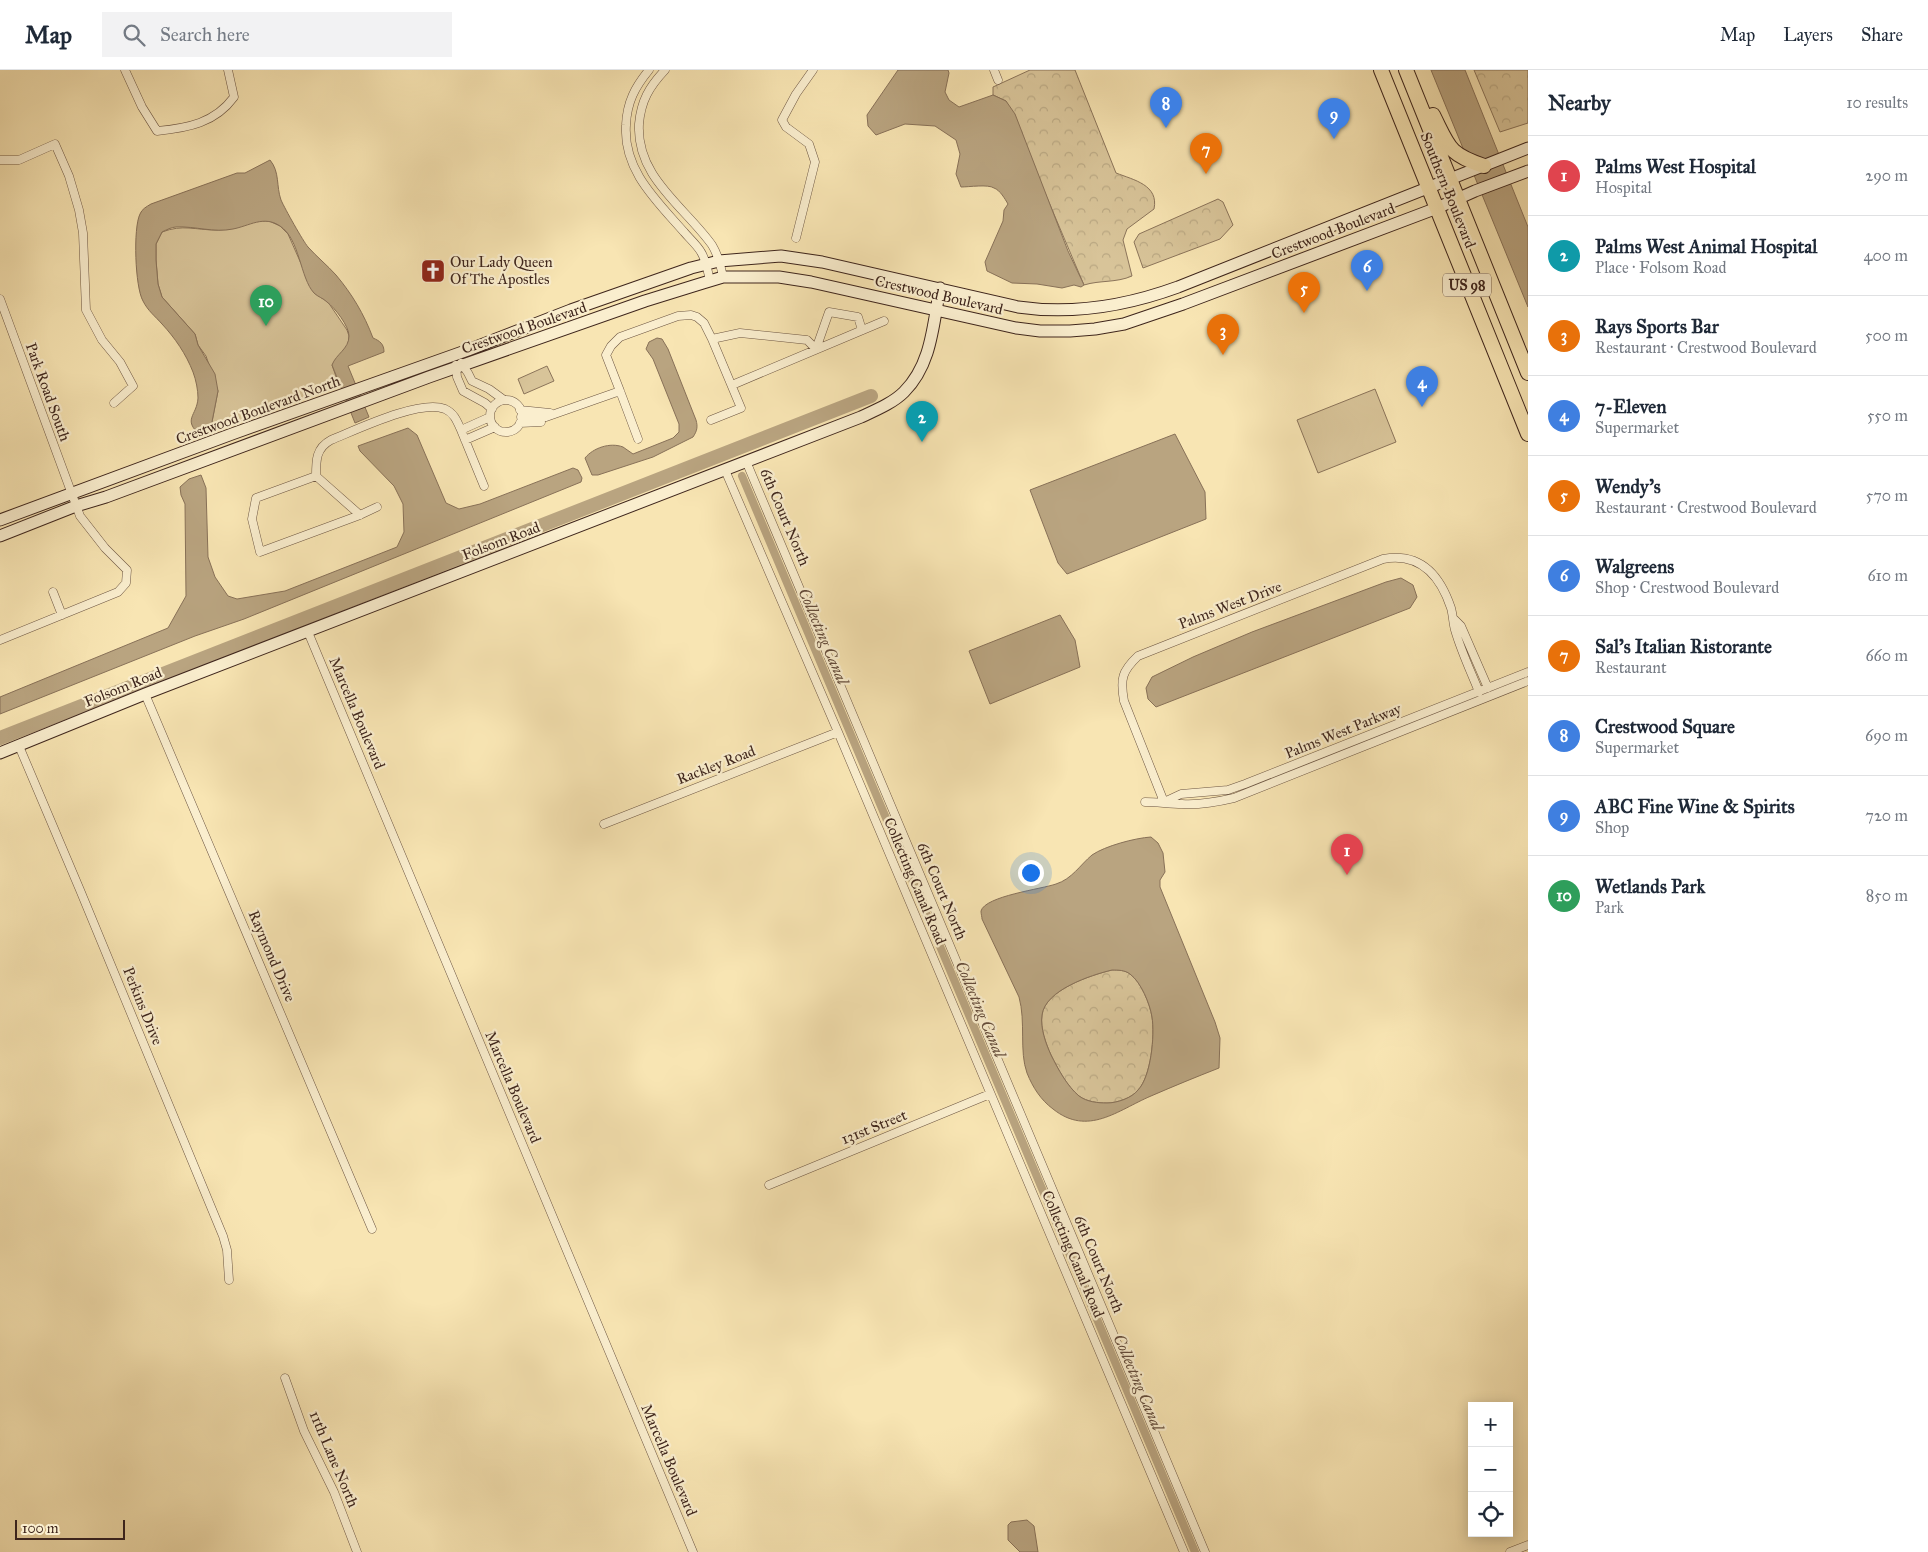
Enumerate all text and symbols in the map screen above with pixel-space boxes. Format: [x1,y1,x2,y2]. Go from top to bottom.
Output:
search box [102,12,452,57]
text: Map [25,20,72,50]
icon: search [120,21,148,49]
text: Search here [160,23,250,46]
text: Map [1720,24,1755,46]
text: Layers [1783,24,1833,46]
text: Share [1861,24,1903,46]
pin: 8 [1150,87,1182,128]
text: Nearby [1548,90,1611,116]
text: 10 results [1846,93,1908,112]
pin: 9 [1318,98,1350,139]
street label: Southern Boulevard [1417,129,1480,251]
pin: 7 [1190,133,1222,174]
text: Palms West Hospital [1595,155,1756,178]
text: 1 [1561,166,1567,185]
text: 290 m [1865,166,1908,185]
text: Hospital [1595,178,1652,197]
street label: Crestwood Boulevard [1269,199,1398,263]
text: Palms West Animal Hospital [1595,235,1818,258]
text: 2 [1560,246,1568,265]
text: 400 m [1864,246,1908,265]
pin: 6 [1351,250,1383,291]
place label: Our Lady Queen Of The Apostles [450,253,553,288]
church icon: Our Lady Queen Of The Apostles [420,258,446,284]
text: Place · Folsom Road [1595,258,1727,277]
street label: Crestwood Boulevard [873,271,1005,319]
pin: 5 [1288,272,1320,313]
road number: US 98 [1443,274,1491,296]
pin: 10 [250,285,282,326]
street label: Crestwood Boulevard [459,298,589,358]
pin: 3 [1207,314,1239,355]
text: Rays Sports Bar [1595,315,1719,338]
text: 3 [1561,326,1567,345]
text: 500 m [1865,326,1908,345]
text: Restaurant · Crestwood Boulevard [1595,338,1817,357]
street label: Park Road South [22,340,74,444]
pin: 4 [1406,366,1438,407]
street label: Crestwood Boulevard North [173,372,343,448]
text: 7-Eleven [1595,395,1667,418]
pin: 2 [906,401,938,442]
text: 4 [1560,406,1568,425]
text: 550 m [1867,406,1908,425]
text: Supermarket [1595,418,1679,437]
street label: 6th Court North [756,466,814,569]
text: Wendy's [1595,475,1661,498]
text: 5 [1560,486,1568,505]
text: 570 m [1866,486,1908,505]
text: Restaurant · Crestwood Boulevard [1595,498,1817,517]
street label: Folsom Road [459,518,543,564]
text: Walgreens [1595,555,1674,578]
text: 6 [1560,566,1568,585]
text: 610 m [1867,566,1908,585]
street label: Palms West Drive [1176,577,1284,633]
text: Shop · Crestwood Boulevard [1595,578,1779,597]
water label: Collecting Canal [795,585,853,689]
text: Sal's Italian Ristorante [1595,635,1772,658]
text: 7 [1560,646,1568,665]
text: 660 m [1865,646,1908,665]
street label: Marcella Boulevard [325,654,389,772]
text: Restaurant [1595,658,1667,677]
street label: Folsom Road [82,663,165,711]
street label: Palms West Parkway [1282,699,1405,763]
text: Crestwood Square [1595,715,1735,738]
text: 8 [1560,726,1568,745]
text: 690 m [1865,726,1908,745]
text: Supermarket [1595,738,1679,757]
street label: Rackley Road [674,742,758,788]
text: ABC Fine Wine & Spirits [1595,795,1795,818]
text: 9 [1560,806,1568,825]
text: 720 m [1865,806,1908,825]
street label: Collecting Canal Road [880,815,950,948]
text: Shop [1595,818,1629,837]
pin: 1 [1331,834,1363,875]
street label: 6th Court North [913,840,971,943]
your location [1018,860,1044,886]
text: Wetlands Park [1595,875,1705,898]
text: 10 [1556,886,1572,905]
text: 850 m [1866,886,1908,905]
text: Park [1595,898,1624,917]
street label: Raymond Drive [245,908,299,1004]
water label: Collecting Canal [952,958,1010,1062]
street label: Perkins Drive [119,964,167,1048]
street label: Marcella Boulevard [481,1028,545,1146]
street label: 131st Street [839,1105,910,1148]
street label: Collecting Canal Road [1038,1188,1108,1321]
street label: 6th Court North [1070,1213,1128,1316]
water label: Collecting Canal [1110,1331,1168,1435]
street label: Marcella Boulevard [637,1401,701,1519]
map controls [1468,1402,1513,1537]
button: + [1468,1402,1513,1447]
street label: 11th Lane North [306,1408,363,1511]
button: − [1468,1447,1513,1492]
button: locate [1468,1492,1513,1537]
scale bar [15,1517,125,1540]
text: 100 m [22,1520,59,1537]

